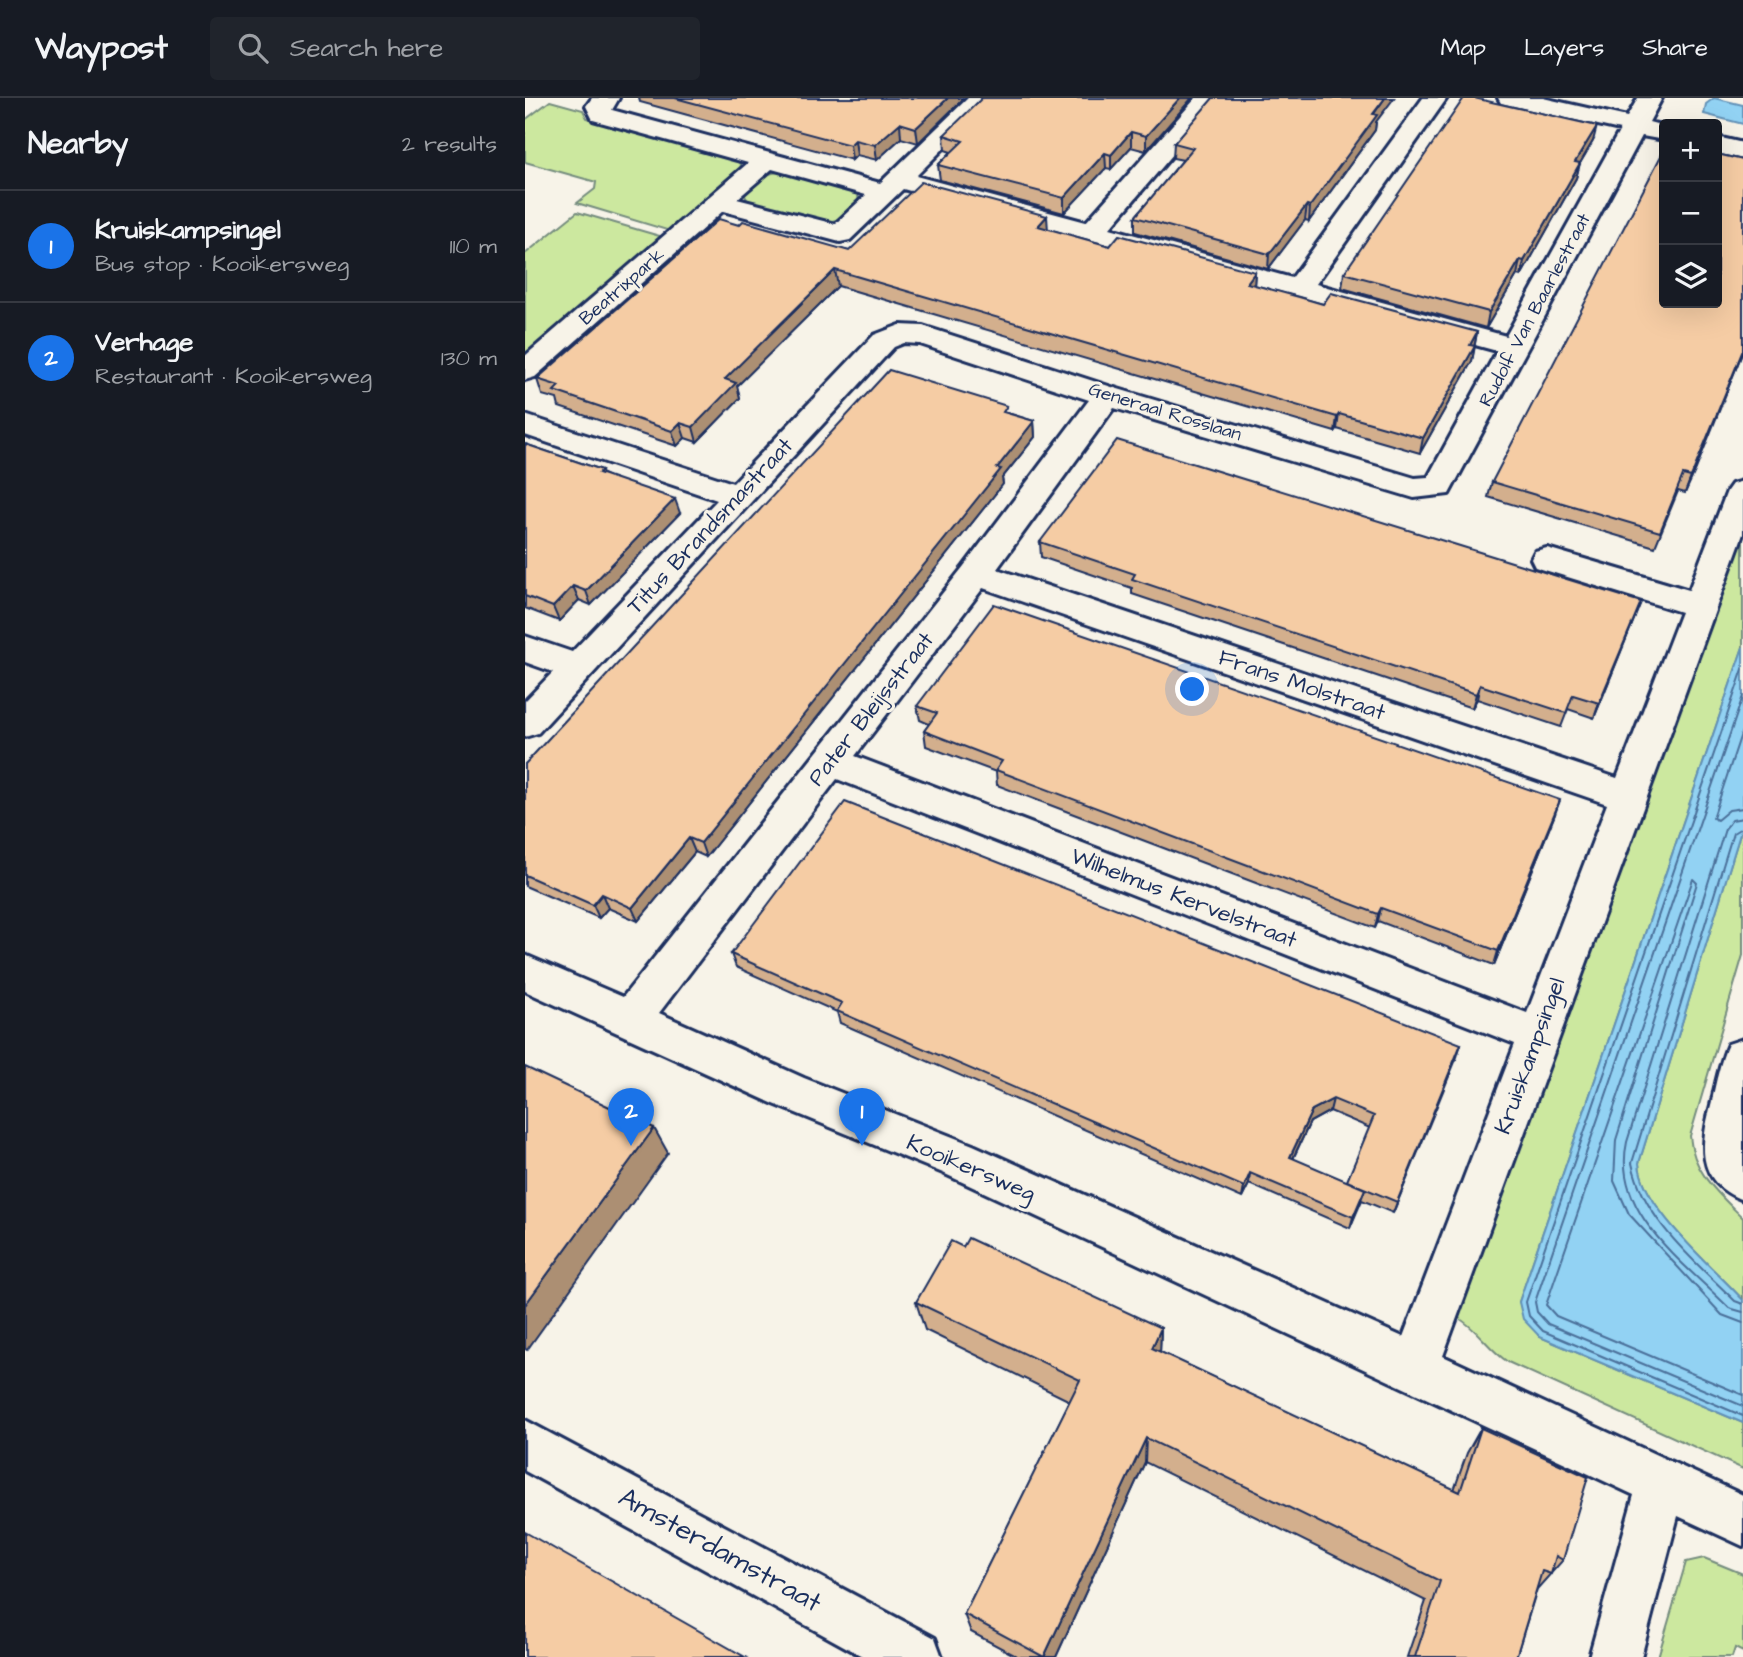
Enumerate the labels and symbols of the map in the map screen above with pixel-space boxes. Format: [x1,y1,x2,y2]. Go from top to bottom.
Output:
street label: Rudolf Van Baarlestraat [1472,208,1598,411]
street label: Beatrixpark [573,242,671,332]
street label: Generaal Rosslaan [1085,376,1245,448]
street label: Titus Brandsmastraat [620,430,801,621]
street label: Pater Bleijsstraat [801,625,942,793]
street label: Frans Molstraat [1214,641,1390,729]
your location [1175,672,1209,706]
street label: Wilhelmus Kervelstraat [1066,840,1302,956]
street label: Kruiskampsingel [1487,973,1574,1139]
pin: 2 [608,1088,654,1146]
pin: 1 [839,1088,885,1146]
street label: Kooikersweg [901,1127,1040,1210]
street label: Amsterdamstraat [611,1478,829,1622]

